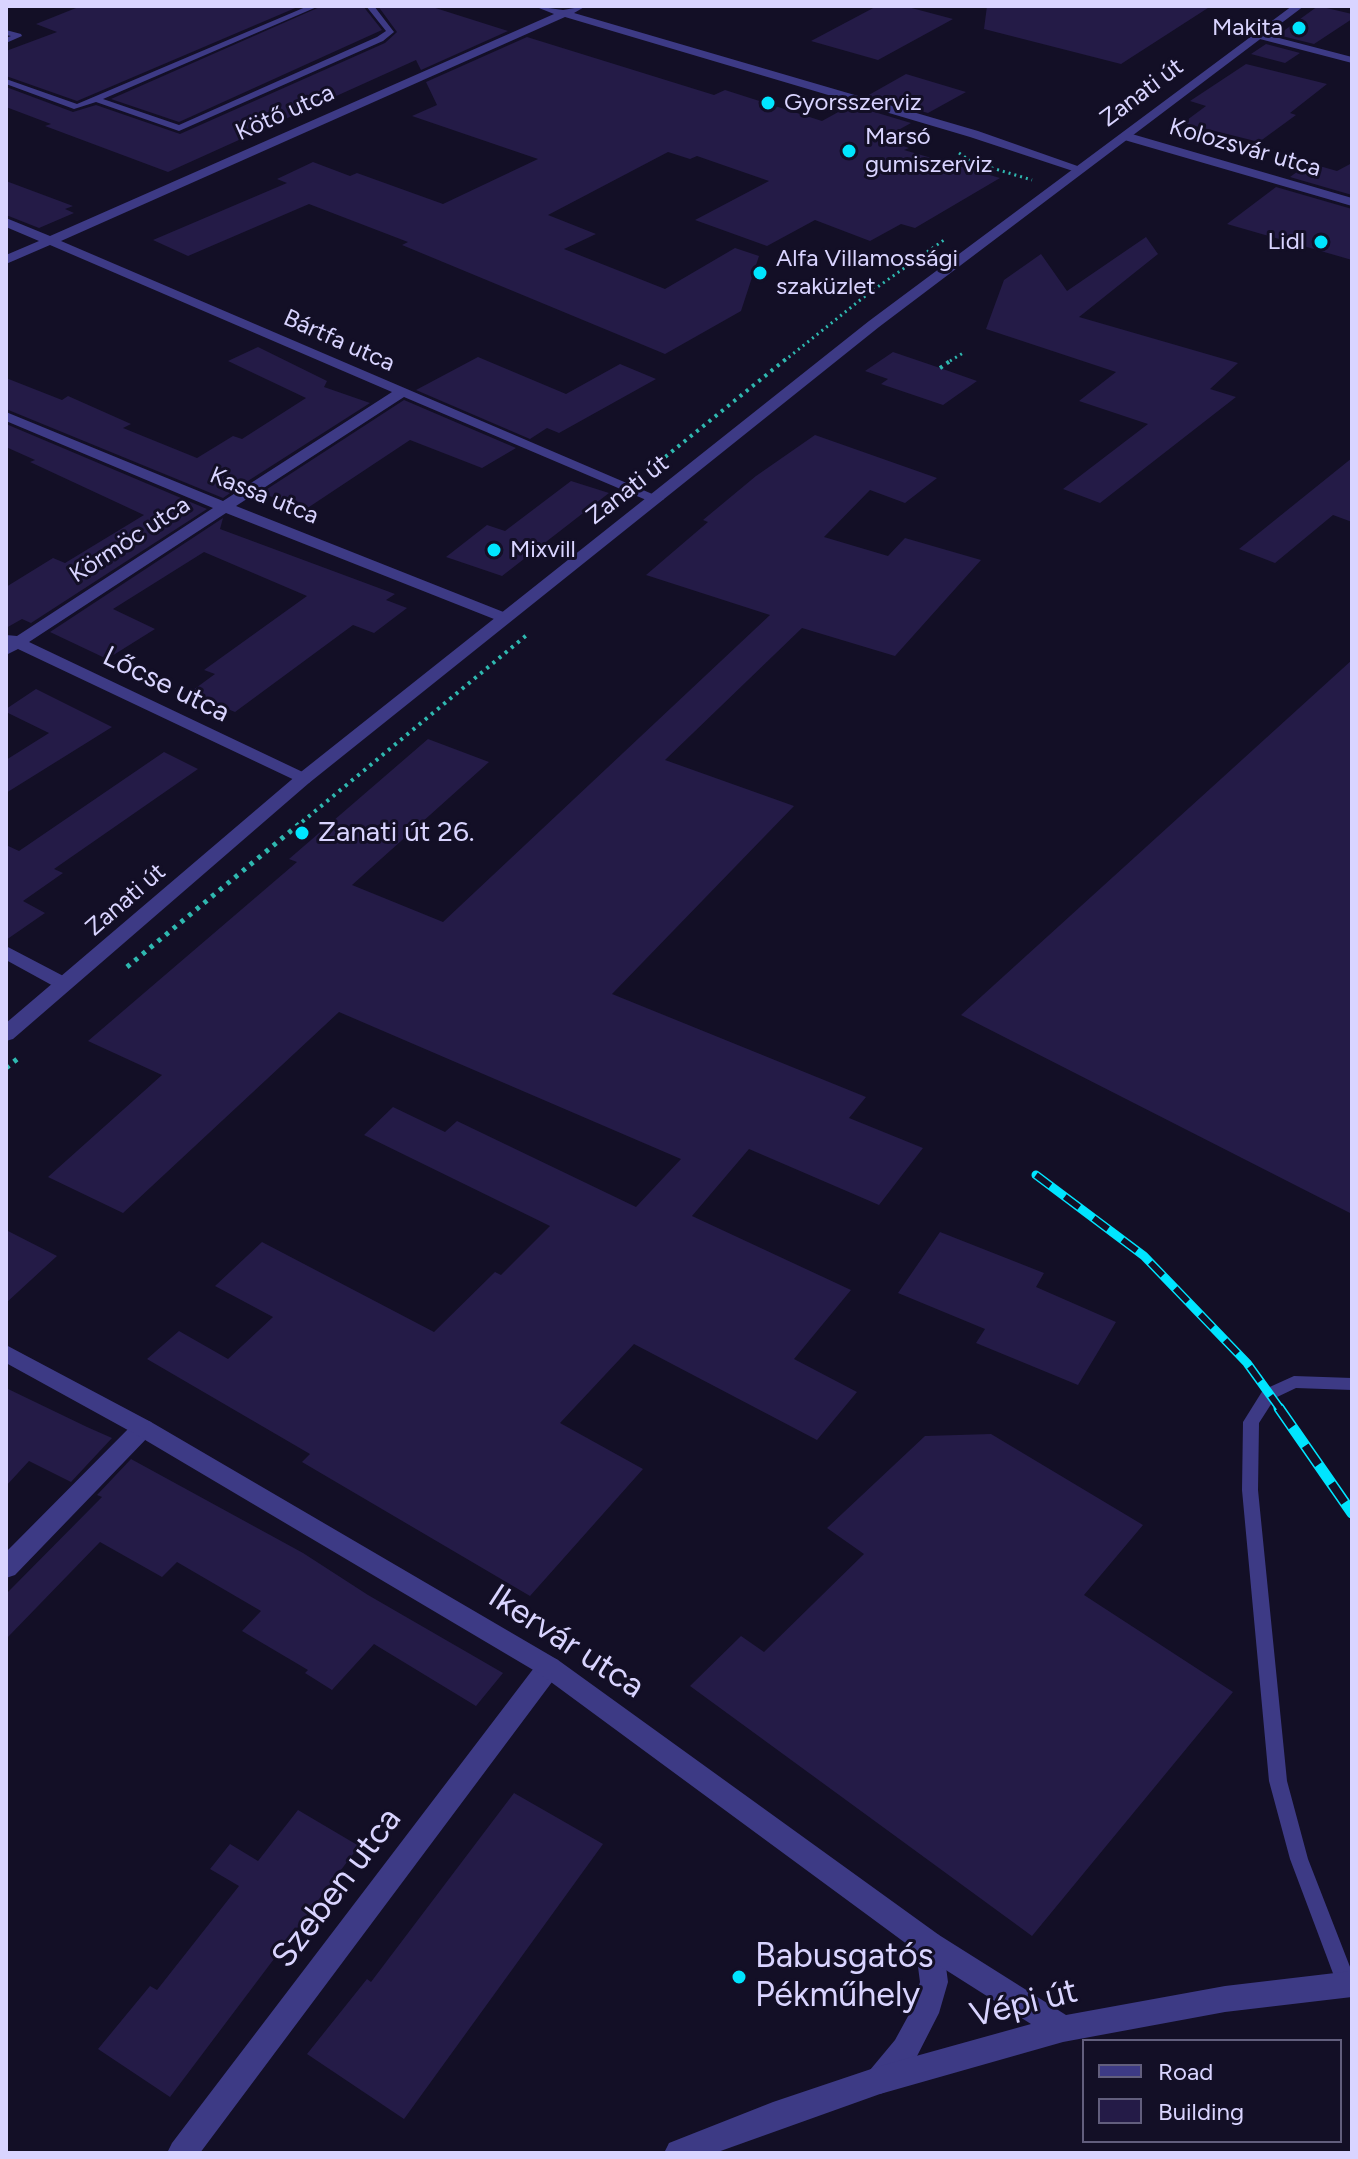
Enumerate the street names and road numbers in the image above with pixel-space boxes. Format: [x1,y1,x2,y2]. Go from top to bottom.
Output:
street label: Zanati út [1095,53,1189,133]
street label: Kötő utca [231,79,339,147]
street label: Kolozsvár utca [1166,113,1324,183]
street label: Bártfa utca [279,304,399,378]
street label: Zanati út [581,449,675,531]
street label: Kassa utca [205,461,323,531]
street label: Körmöc utca [65,491,195,589]
street label: Lőcse utca [97,640,235,730]
street label: Zanati út [80,858,172,942]
street label: Ikervár utca [481,1577,651,1707]
street label: Szeben utca [264,1800,410,1976]
street label: Vépi út [966,1971,1082,2037]

